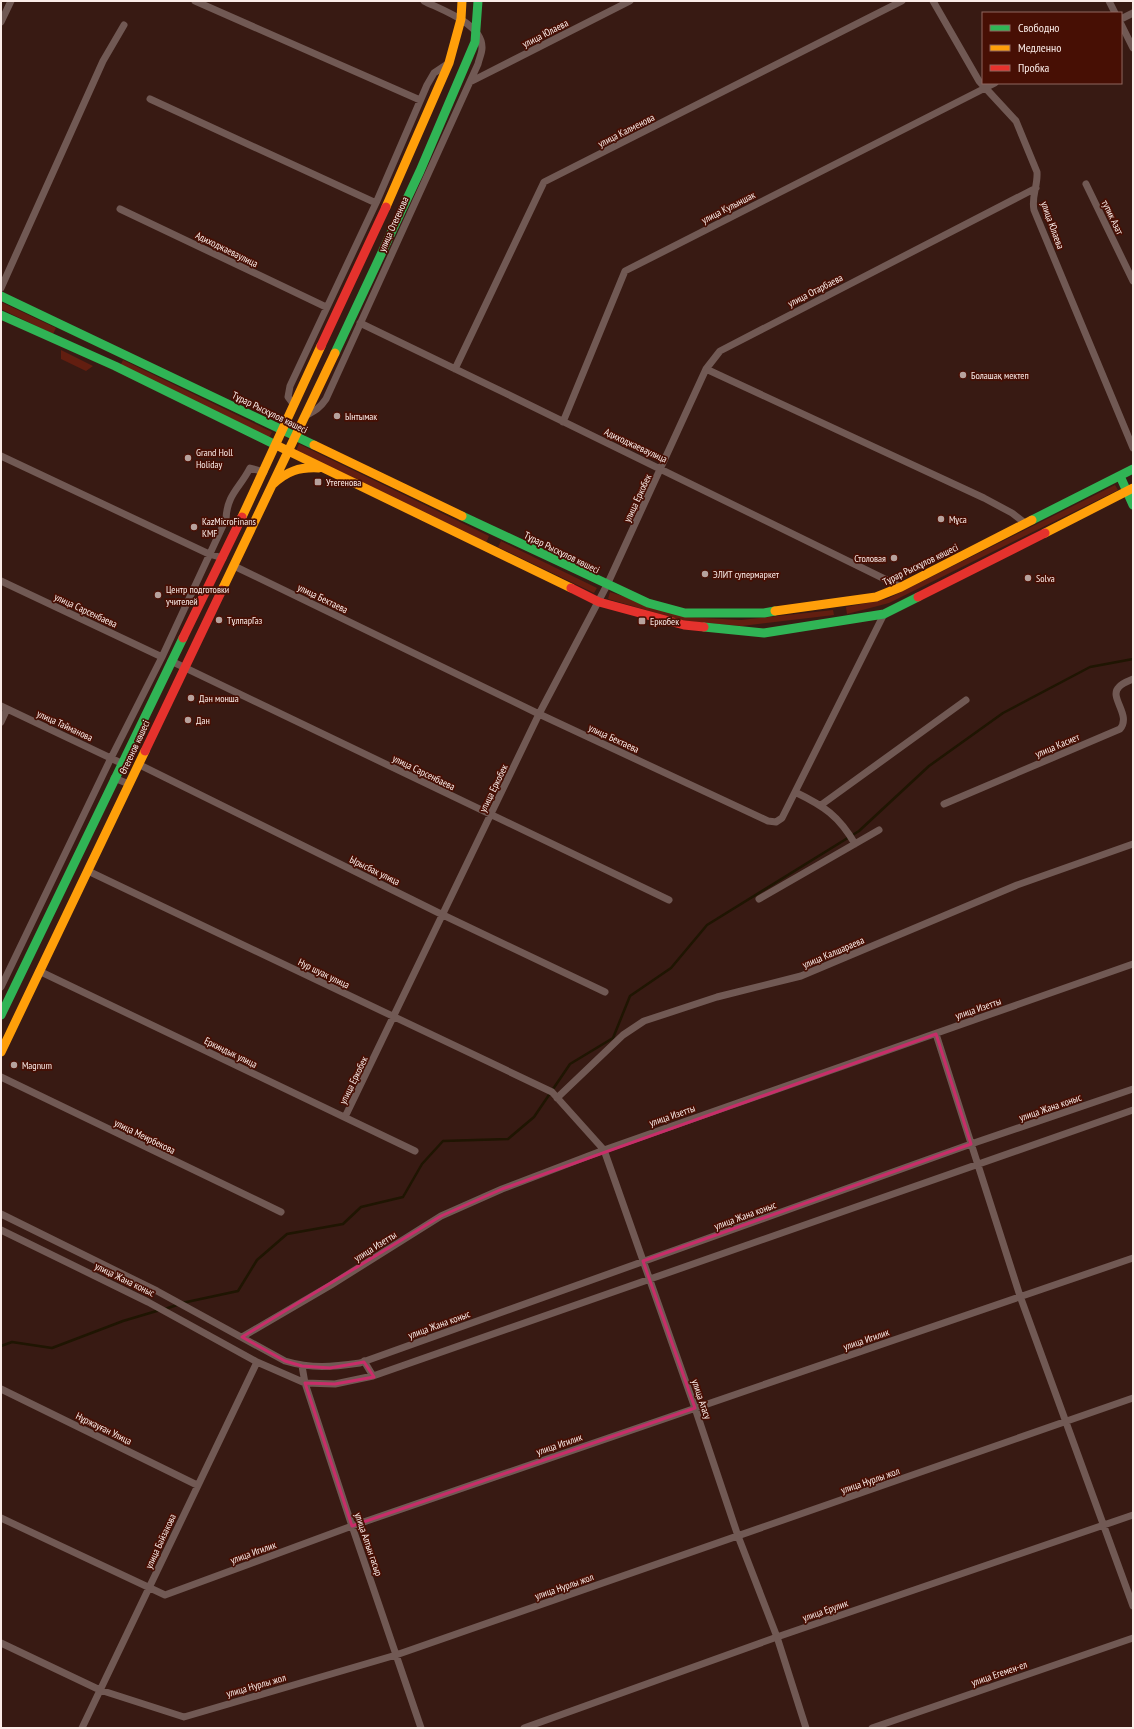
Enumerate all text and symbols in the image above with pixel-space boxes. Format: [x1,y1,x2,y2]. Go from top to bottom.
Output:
legend [982,12,1122,84]
street label: улица Юлаева [520,16,570,51]
text: Свободно [1018,20,1060,35]
text: Медленно [1018,40,1061,55]
text: Пробка [1018,60,1050,75]
street label: улица Калменова [596,111,657,150]
street label: улица Кулыншак [699,188,757,227]
street label: улица Отегенова [376,195,411,254]
street label: тупик Азат [1099,198,1127,237]
street label: улица Юлаева [1038,200,1067,251]
street label: Адиходжаеваулица [193,229,260,270]
street label: улица Отарбаева [785,271,845,310]
place label: Болашақ мектеп [971,369,1029,382]
marker: Болашақ мектеп [958,370,968,380]
street label: Тұрар Рыскұлов көшесі [230,389,310,436]
place label: Ынтымак [345,410,377,423]
marker: Ынтымак [332,411,342,421]
street label: Адиходжаеваулица [602,425,669,466]
place label: Grand Holl Holiday [196,446,234,471]
marker: Grand Holl Holiday [183,453,193,463]
street label: улица Еркобек [621,472,654,524]
place label: Утегенова [326,476,361,489]
marker: Утегенова [313,477,323,487]
place label: Мұса [949,513,967,526]
marker: Мұса [936,514,946,524]
place label: KazMicroFinans KMF [202,515,257,540]
marker: KazMicroFinans KMF [189,522,199,532]
street label: Тұрар Рыскұлов көшесі [522,529,602,576]
street label: Тұрар Рыскұлов көшесі [880,541,960,588]
place label: Столовая [854,552,886,565]
marker: Столовая [889,553,899,563]
place label: ЭЛИТ супермаркет [713,568,780,581]
marker: ЭЛИТ супермаркет [700,569,710,579]
place label: Solva [1036,572,1055,585]
marker: Solva [1023,573,1033,583]
street label: улица Бектаева [295,581,350,616]
place label: Центр подготовки учителей [166,583,229,608]
street label: улица Сарсенбаева [52,590,119,631]
marker: Центр подготовки учителей [153,590,163,600]
place label: ТұлпарГаз [227,614,263,627]
marker: ТұлпарГаз [214,615,224,625]
place label: Еркобек [650,615,679,628]
marker: Еркобек [637,616,647,626]
place label: Дән монша [199,692,239,705]
marker: Дән монша [186,693,196,703]
street label: улица Тайманова [35,707,95,744]
place label: Дан [196,714,210,727]
marker: Дан [183,715,193,725]
street label: Өтегенов көшесі [116,718,153,776]
street label: улица Бектаева [586,721,641,756]
street label: улица Касиет [1033,730,1082,761]
street label: улица Сарсенбаева [390,752,457,793]
street label: улица Еркобек [476,762,511,814]
street label: Ырысбак улица [348,853,402,888]
street label: улица Калшараева [800,934,866,971]
street label: Нур шуак улица [296,955,352,992]
street label: улица Изетты [953,995,1003,1022]
street label: Еркиндык улица [202,1034,259,1071]
street label: улица Еркобек [336,1054,371,1106]
place label: Magnum [22,1059,52,1072]
marker: Magnum [9,1060,19,1070]
street label: улица Жана коныс [1017,1091,1083,1124]
street label: улица Изетты [647,1102,697,1129]
street label: улица Меирбекова [112,1116,178,1157]
street label: улица Жана коныс [712,1198,778,1233]
street label: улица Изетты [352,1228,399,1265]
street label: улица Жана коныс [93,1259,157,1300]
street label: улица Жана коныс [406,1307,472,1342]
street label: улица Игилик [841,1326,891,1353]
street label: улица Атасу [689,1378,714,1421]
street label: Нұржауған Улица [74,1409,134,1448]
street label: улица Игилик [534,1431,584,1458]
street label: улица Нурлы жол [839,1464,901,1497]
street label: улица Алтын гасыр [352,1511,385,1578]
street label: улица Байзакова [142,1512,179,1571]
street label: улица Игилик [229,1538,278,1567]
street label: улица Нурлы жол [533,1570,595,1603]
street label: улица Ерулик [801,1597,850,1624]
street label: улица Егемен-ел [969,1658,1029,1689]
street label: улица Нурлы жол [225,1671,287,1700]

